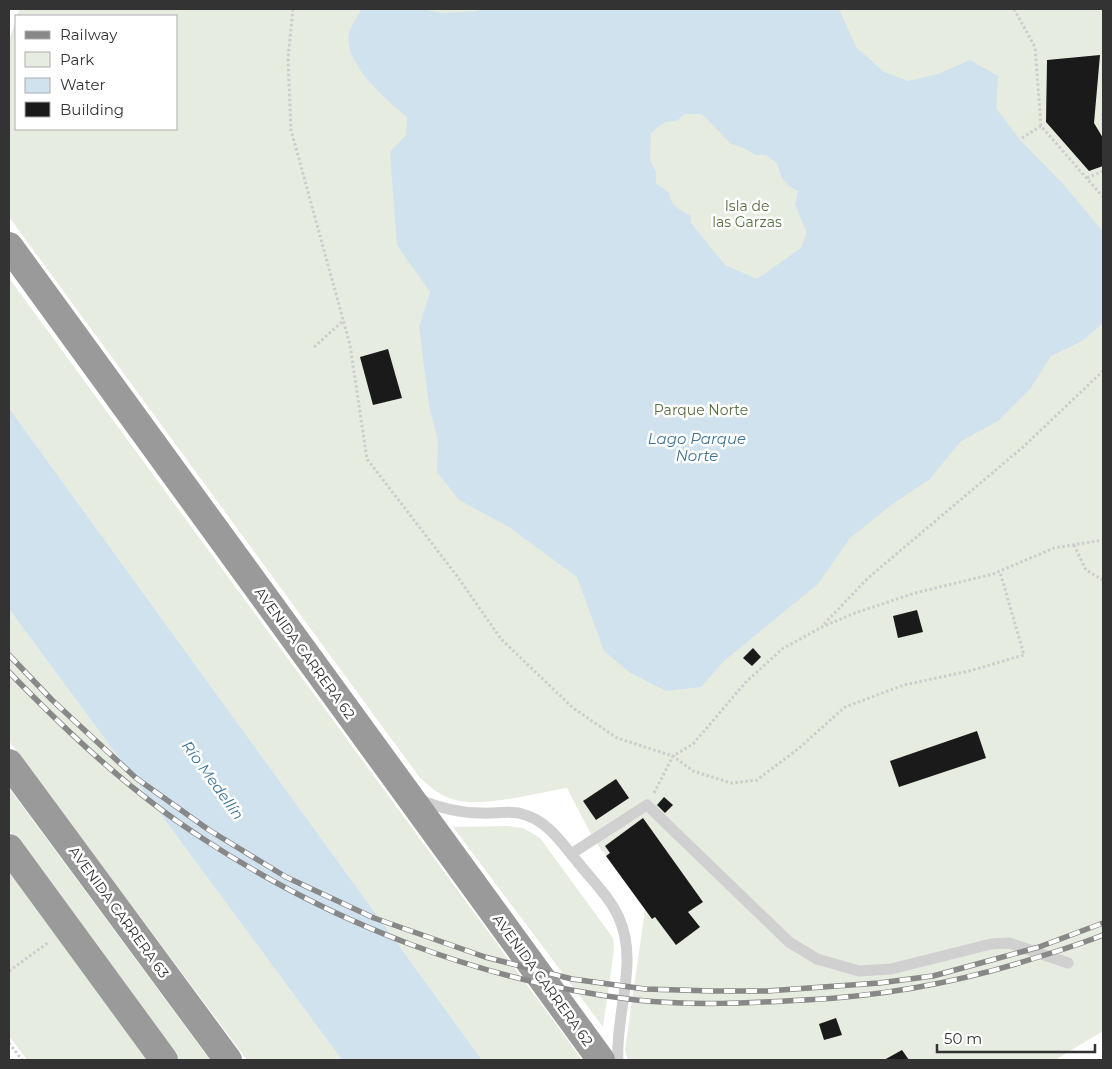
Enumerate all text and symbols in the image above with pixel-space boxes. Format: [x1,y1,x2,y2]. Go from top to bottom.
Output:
legend [15,15,178,130]
text: Railway [60,25,118,44]
text: Park [60,50,94,69]
text: Water [60,75,106,94]
text: Building [60,100,124,119]
park label: Isla de las Garzas [712,197,782,231]
park label: Parque Norte [654,401,748,419]
water label: Lago Parque Norte [648,429,746,465]
street label: AVENIDA CARRERA 62 [251,583,359,723]
water label: Río Medellín [178,737,248,823]
street label: AVENIDA CARRERA 63 [65,842,173,982]
street label: AVENIDA CARRERA 62 [489,910,597,1050]
scale bar [937,1022,1094,1054]
text: 50 m [944,1029,982,1048]

